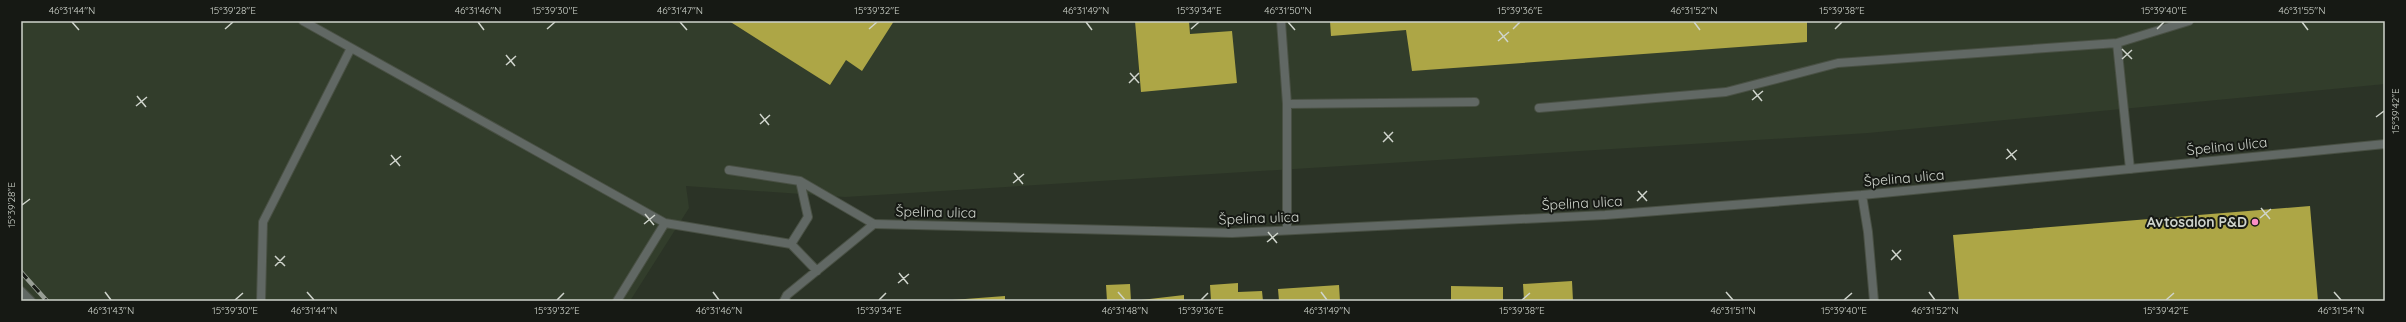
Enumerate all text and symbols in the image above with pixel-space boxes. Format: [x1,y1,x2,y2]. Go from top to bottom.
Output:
text: 46°31'44"N [49,4,95,17]
text: 15°39'28"E [210,4,256,17]
text: 46°31'46"N [455,4,501,17]
text: 15°39'30"E [532,4,578,17]
text: 46°31'47"N [657,4,703,17]
text: 15°39'32"E [854,4,900,17]
text: 46°31'49"N [1063,4,1109,17]
text: 15°39'34"E [1176,4,1222,17]
text: 46°31'50"N [1264,4,1312,17]
text: 15°39'36"E [1497,4,1543,17]
text: 46°31'52"N [1671,4,1717,17]
text: 15°39'38"E [1819,4,1865,17]
text: 15°39'40"E [2141,4,2187,17]
text: 46°31'55"N [2279,4,2325,17]
text: 15°39'42"E [2389,88,2402,134]
street label: Špelina ulica [2186,133,2268,159]
street label: Špelina ulica [1863,166,1945,190]
text: 15°39'28"E [5,182,18,228]
street label: Špelina ulica [1541,192,1623,214]
street label: Špelina ulica [895,202,977,222]
street label: Špelina ulica [1218,208,1300,228]
place label: Avtosalon P&D [2147,213,2247,231]
marker: Avtosalon P&D [2250,217,2260,227]
text: 46°31'43"N [88,304,134,317]
text: 15°39'30"E [212,304,258,317]
text: 46°31'44"N [291,304,337,317]
text: 15°39'32"E [534,304,580,317]
text: 46°31'46"N [696,304,742,317]
text: 15°39'34"E [856,304,902,317]
text: 46°31'48"N [1102,304,1148,317]
text: 15°39'36"E [1178,304,1224,317]
text: 46°31'49"N [1304,304,1350,317]
text: 15°39'38"E [1499,304,1545,317]
text: 46°31'51"N [1710,304,1756,317]
text: 15°39'40"E [1821,304,1867,317]
text: 46°31'52"N [1912,304,1958,317]
text: 15°39'42"E [2143,304,2189,317]
text: 46°31'54"N [2318,304,2364,317]

